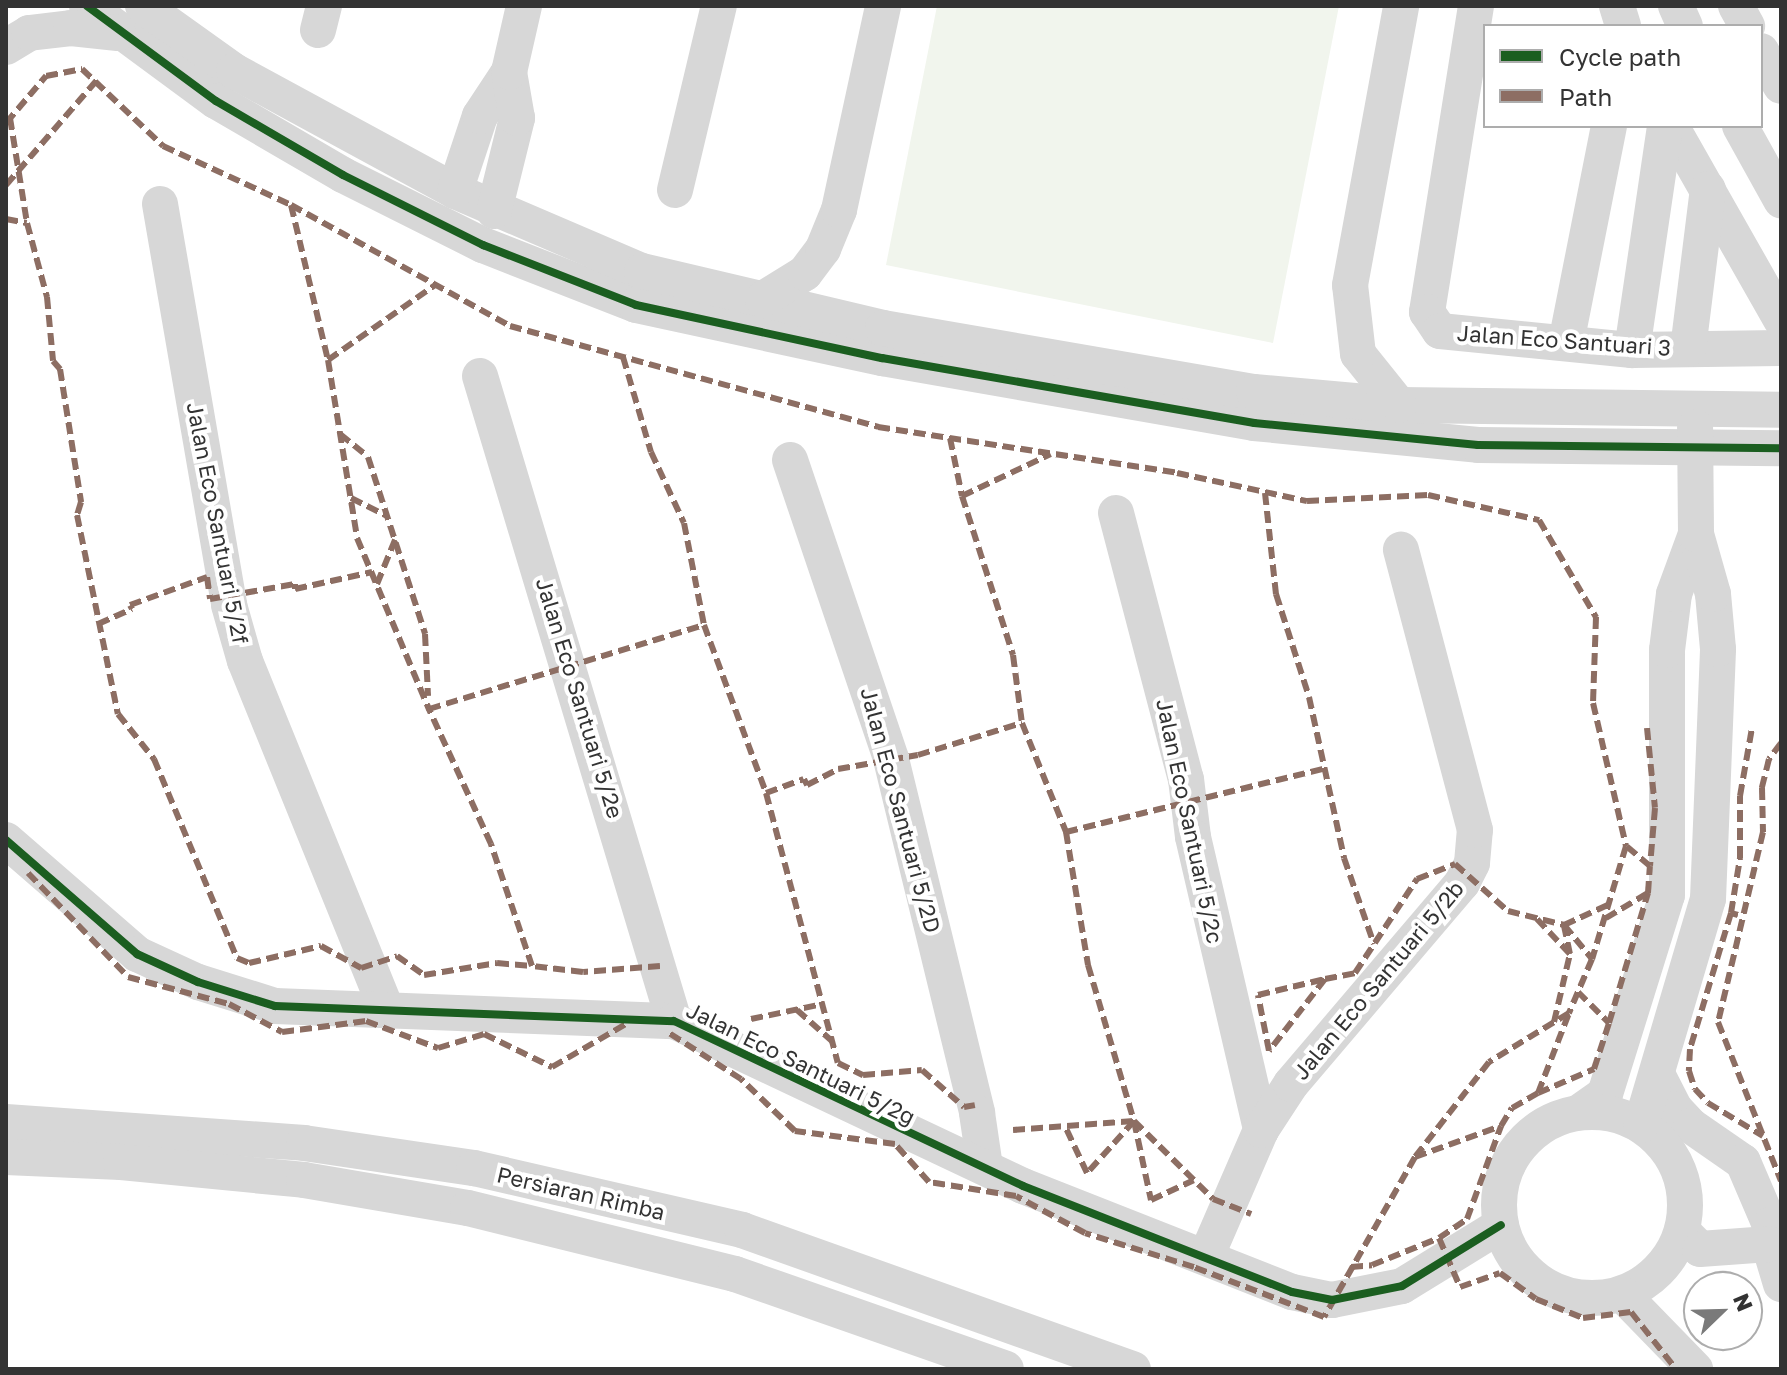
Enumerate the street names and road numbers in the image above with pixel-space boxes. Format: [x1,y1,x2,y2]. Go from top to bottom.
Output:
street label: Jalan Eco Santuari 3 [1456,319,1672,361]
street label: Jalan Eco Santuari 5/2f [182,400,254,646]
street label: Jalan Eco Santuari 5/2e [531,575,629,821]
street label: Jalan Eco Santuari 5/2D [856,684,946,936]
street label: Jalan Eco Santuari 5/2c [1151,696,1229,946]
street label: Jalan Eco Santuari 5/2b [1287,875,1469,1085]
street label: Jalan Eco Santuari 5/2g [682,996,920,1130]
street label: Persiaran Rimba [494,1161,668,1225]

